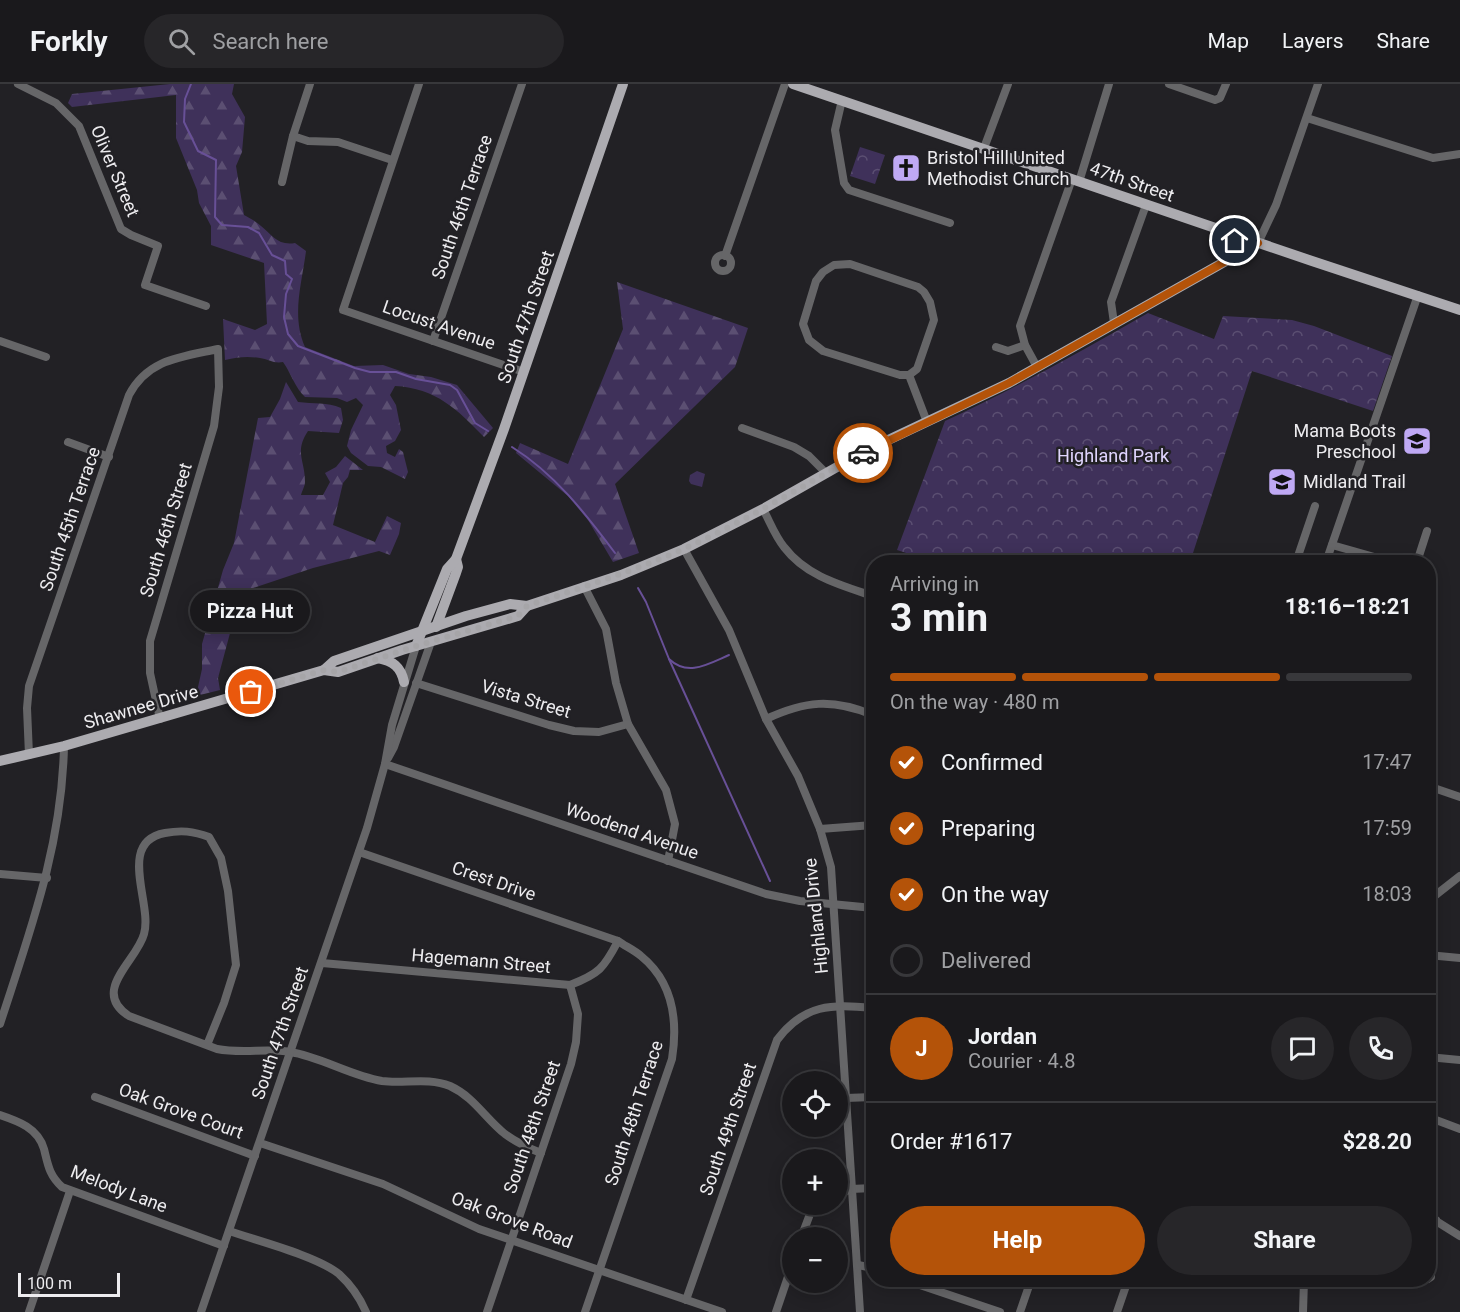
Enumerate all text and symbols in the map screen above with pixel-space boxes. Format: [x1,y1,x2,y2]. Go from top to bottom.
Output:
search box [144,14,564,68]
text: Forkly [30,25,108,58]
icon: search [165,25,198,58]
text: Search here [213,29,328,54]
text: Map [1207,29,1249,53]
text: Layers [1282,29,1343,53]
text: Share [1376,29,1430,53]
street label: Oliver Street [87,122,144,220]
street label: South 46th Terrace [427,132,496,282]
place label: Bristol Hill United Methodist Church [927,147,1069,189]
church icon: Bristol Hill United Methodist Church [890,152,922,184]
street label: 47th Street [1087,157,1177,206]
pin [1209,215,1260,266]
icon: home [1218,224,1251,257]
street label: South 47th Street [493,248,558,386]
street label: Locust Avenue [380,295,498,354]
place label: Mama Boots Preschool [1294,420,1396,462]
courier [833,423,893,483]
school or university icon: Mama Boots Preschool [1401,425,1433,457]
icon: car [847,437,880,470]
street label: South 45th Terrace [35,444,104,594]
park label: Highland Park [1057,445,1170,466]
street label: South 46th Street [135,460,196,599]
school or university icon: Midland Trail [1266,466,1298,498]
place label: Midland Trail [1303,471,1406,492]
text: Arriving in [890,572,979,596]
callout: Pizza Hut [191,590,311,632]
text: 18:16–18:21 [1285,594,1412,619]
text: 3 min [890,595,988,641]
text: Pizza Hut [207,599,293,623]
pin [225,666,276,717]
icon: bag [234,675,267,708]
street label: Vista Street [479,675,574,722]
street label: Shawnee Drive [81,680,200,733]
text: On the way · 480 m [890,690,1059,714]
icon: check [890,746,923,779]
text: Confirmed [941,750,1043,775]
text: 17:47 [1362,750,1412,774]
street label: Woodend Avenue [563,798,701,863]
icon: check [890,812,923,845]
text: Preparing [941,816,1035,841]
text: 17:59 [1362,816,1412,840]
street label: Crest Drive [449,856,539,905]
street label: Highland Drive [799,857,832,975]
icon: check [890,878,923,911]
text: On the way [941,882,1049,907]
text: 18:03 [1362,882,1412,906]
street label: Hagemann Street [411,944,552,977]
text: Delivered [941,948,1031,973]
street label: South 47th Street [247,964,312,1102]
button: chat [1271,1017,1334,1080]
button: phone [1349,1017,1412,1080]
text: Jordan [968,1024,1037,1049]
text: J [915,1036,928,1061]
street label: South 48th Terrace [600,1038,667,1188]
text: Courier · 4.8 [968,1049,1075,1073]
street label: South 48th Street [499,1058,564,1196]
street label: South 49th Street [695,1060,760,1198]
map controls [782,1071,848,1293]
button: locate [782,1071,848,1137]
street label: Oak Grove Court [116,1078,246,1143]
text: Order #1617 [890,1129,1012,1154]
text: $28.20 [1343,1129,1412,1154]
button: + [782,1149,848,1215]
street label: Melody Lane [68,1160,171,1217]
street label: Oak Grove Road [449,1187,576,1252]
button: Help [890,1206,1145,1275]
button: Share [1157,1206,1412,1275]
button: − [782,1227,848,1293]
scale bar [18,1270,120,1298]
text: 100 m [27,1274,72,1293]

